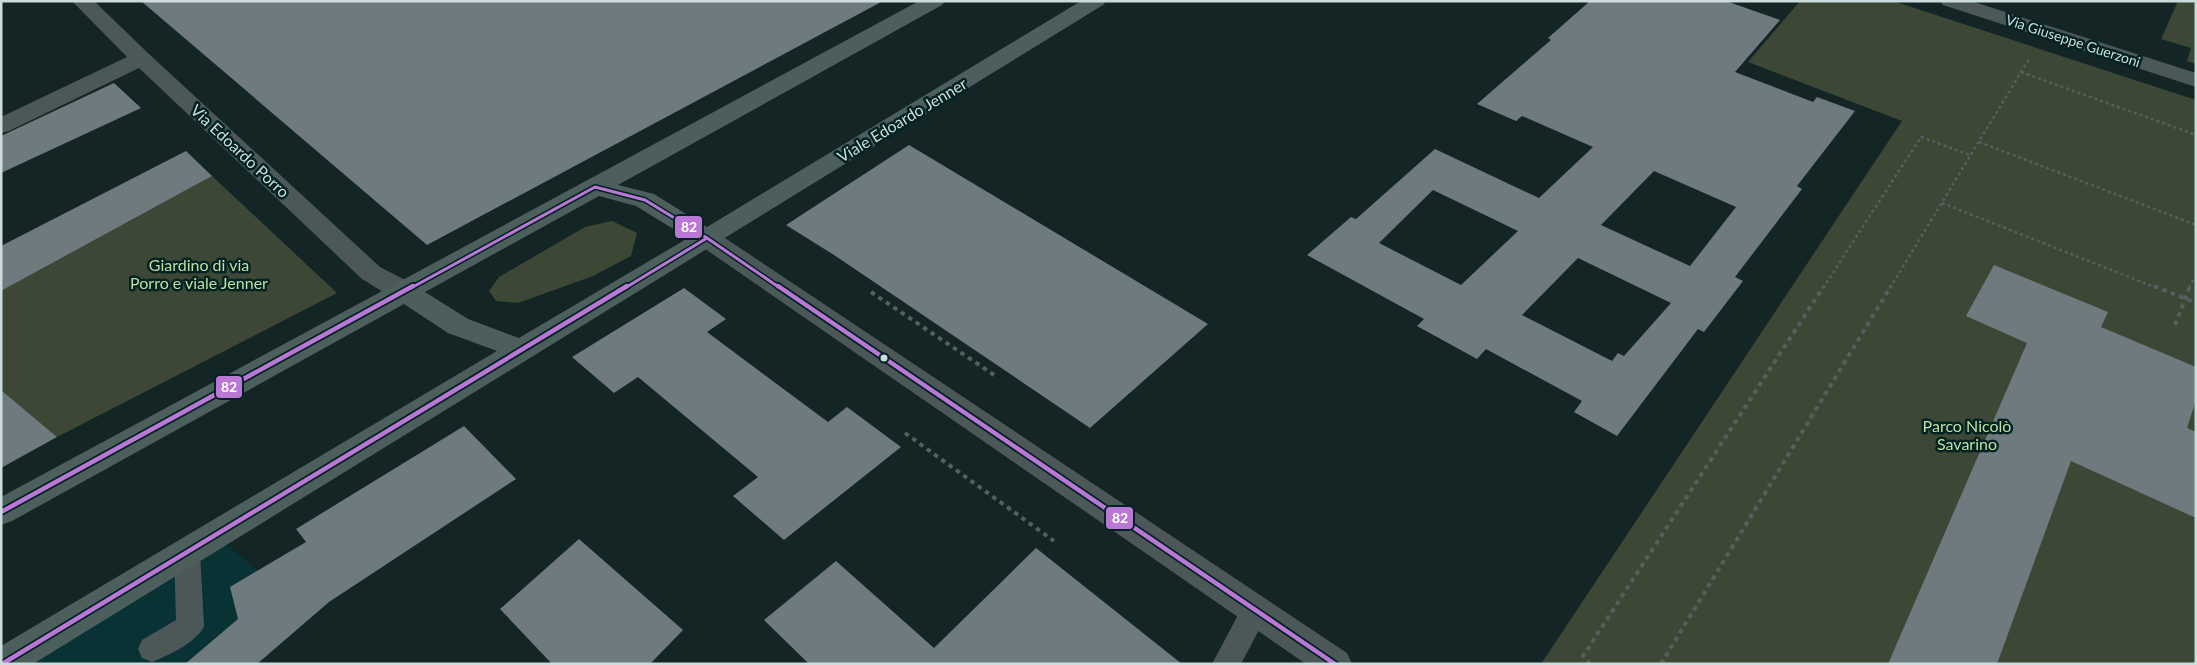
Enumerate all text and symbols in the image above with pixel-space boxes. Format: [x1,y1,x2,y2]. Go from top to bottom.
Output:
street label: Via Giuseppe Guerzoni [2004,11,2143,70]
street label: Viale Edoardo Jenner [833,73,970,166]
street label: Via Edoardo Porro [187,100,294,201]
line badge: 82 [674,215,703,239]
text: 82 [681,218,697,235]
park label: Giardino di via Porro e viale Jenner [130,255,268,292]
unlabelled marker [879,353,889,363]
line badge: 82 [215,375,243,399]
text: 82 [221,378,237,395]
park label: Parco Nicolò Savarino [1923,416,2011,453]
line badge: 82 [1105,506,1134,530]
text: 82 [1112,509,1128,526]

